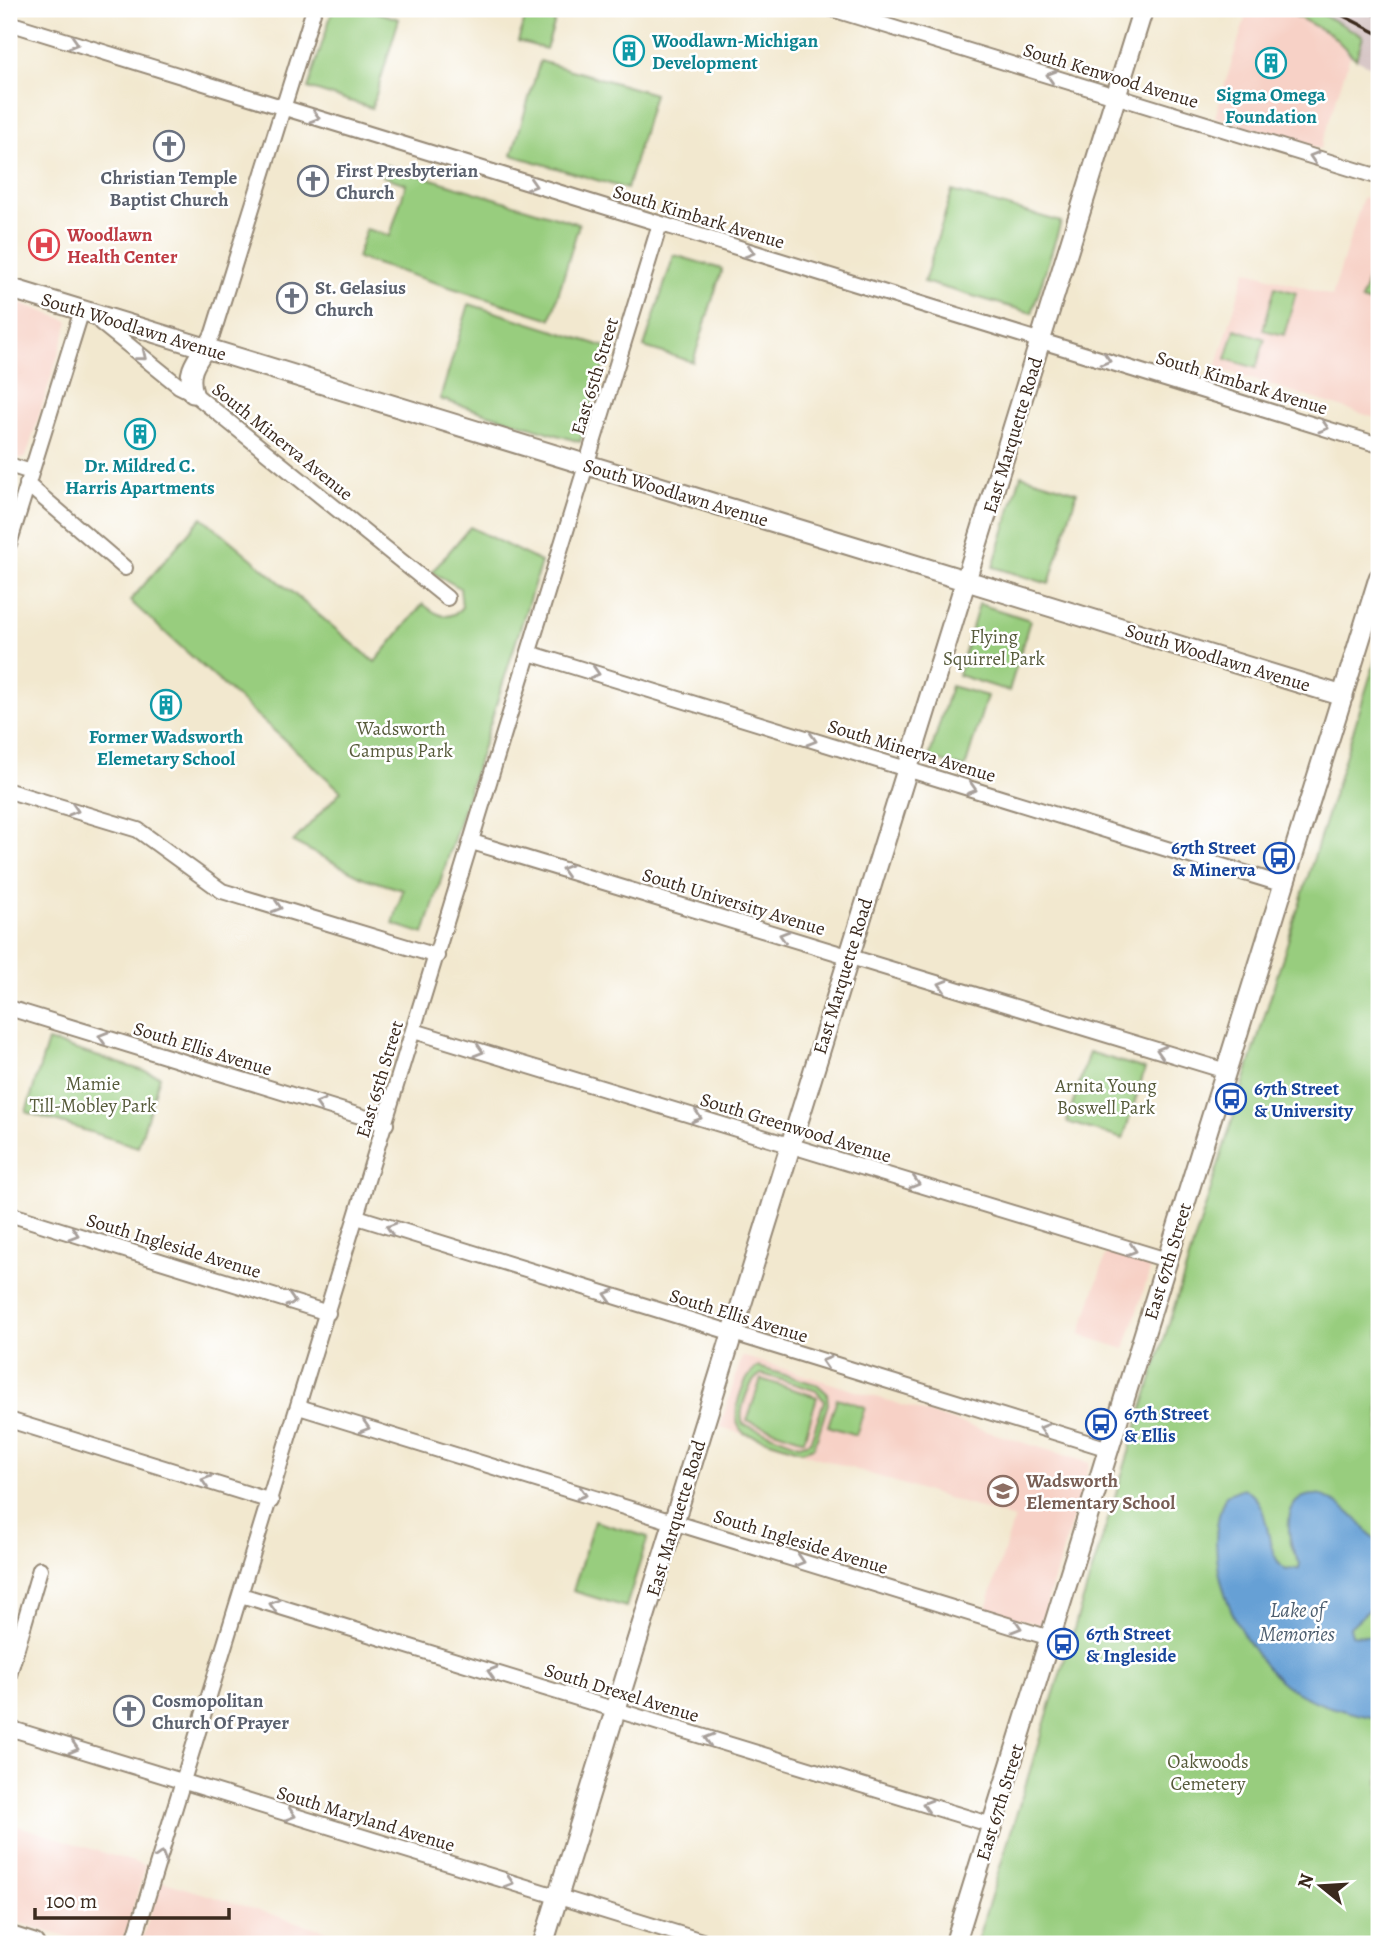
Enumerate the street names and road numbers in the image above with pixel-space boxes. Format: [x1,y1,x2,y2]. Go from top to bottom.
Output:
street label: South Kenwood Avenue [1020,37,1202,115]
street label: South Kimbark Avenue [610,178,788,255]
street label: South Woodlawn Avenue [38,286,229,368]
street label: East 65th Street [565,315,625,438]
street label: South Kimbark Avenue [1153,344,1331,421]
street label: East Marquette Road [977,353,1049,517]
street label: South Minerva Avenue [206,377,358,507]
street label: South Woodlawn Avenue [580,452,771,534]
street label: South Woodlawn Avenue [1122,617,1313,699]
street label: South Minerva Avenue [824,713,999,789]
street label: South University Avenue [639,862,828,942]
street label: East Marquette Road [807,894,879,1058]
street label: South Ellis Avenue [130,1016,275,1082]
street label: East 65th Street [350,1018,410,1141]
street label: South Greenwood Avenue [697,1086,894,1169]
street label: East 67th Street [1138,1200,1198,1323]
street label: South Ingleside Avenue [83,1207,264,1285]
street label: South Ellis Avenue [666,1283,811,1349]
street label: East Marquette Road [640,1436,712,1600]
street label: South Ingleside Avenue [710,1503,891,1581]
street label: South Drexel Avenue [541,1657,702,1729]
street label: East 67th Street [970,1741,1030,1864]
street label: South Maryland Avenue [274,1780,458,1858]

